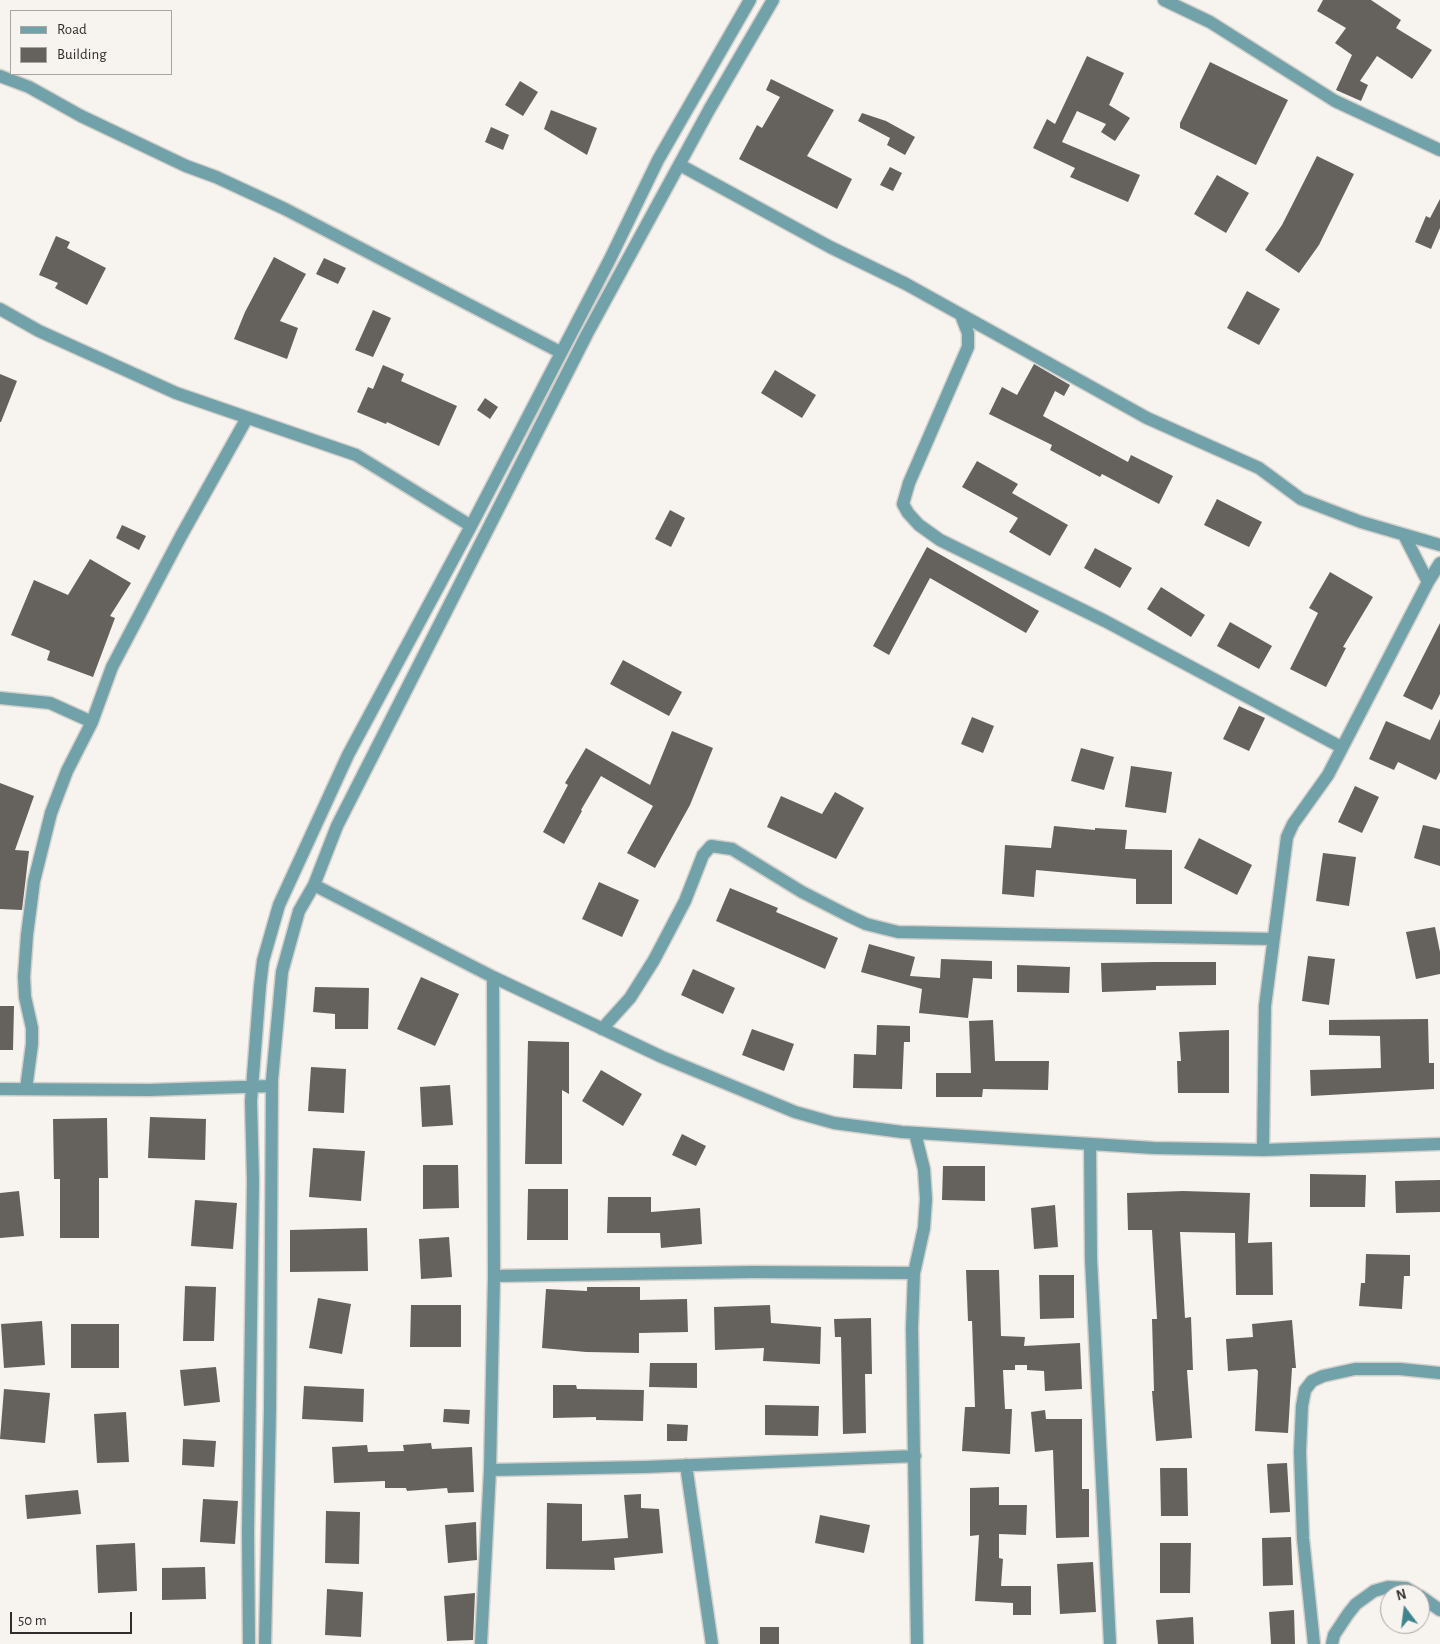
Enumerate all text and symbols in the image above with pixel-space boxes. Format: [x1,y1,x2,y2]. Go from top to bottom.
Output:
legend [10,10,172,75]
text: Road [57,22,87,37]
text: Building [57,47,107,62]
north arrow [1380,1584,1430,1634]
text: N [1395,1587,1408,1604]
scale bar [12,1602,135,1634]
text: 50 m [18,1613,47,1628]

